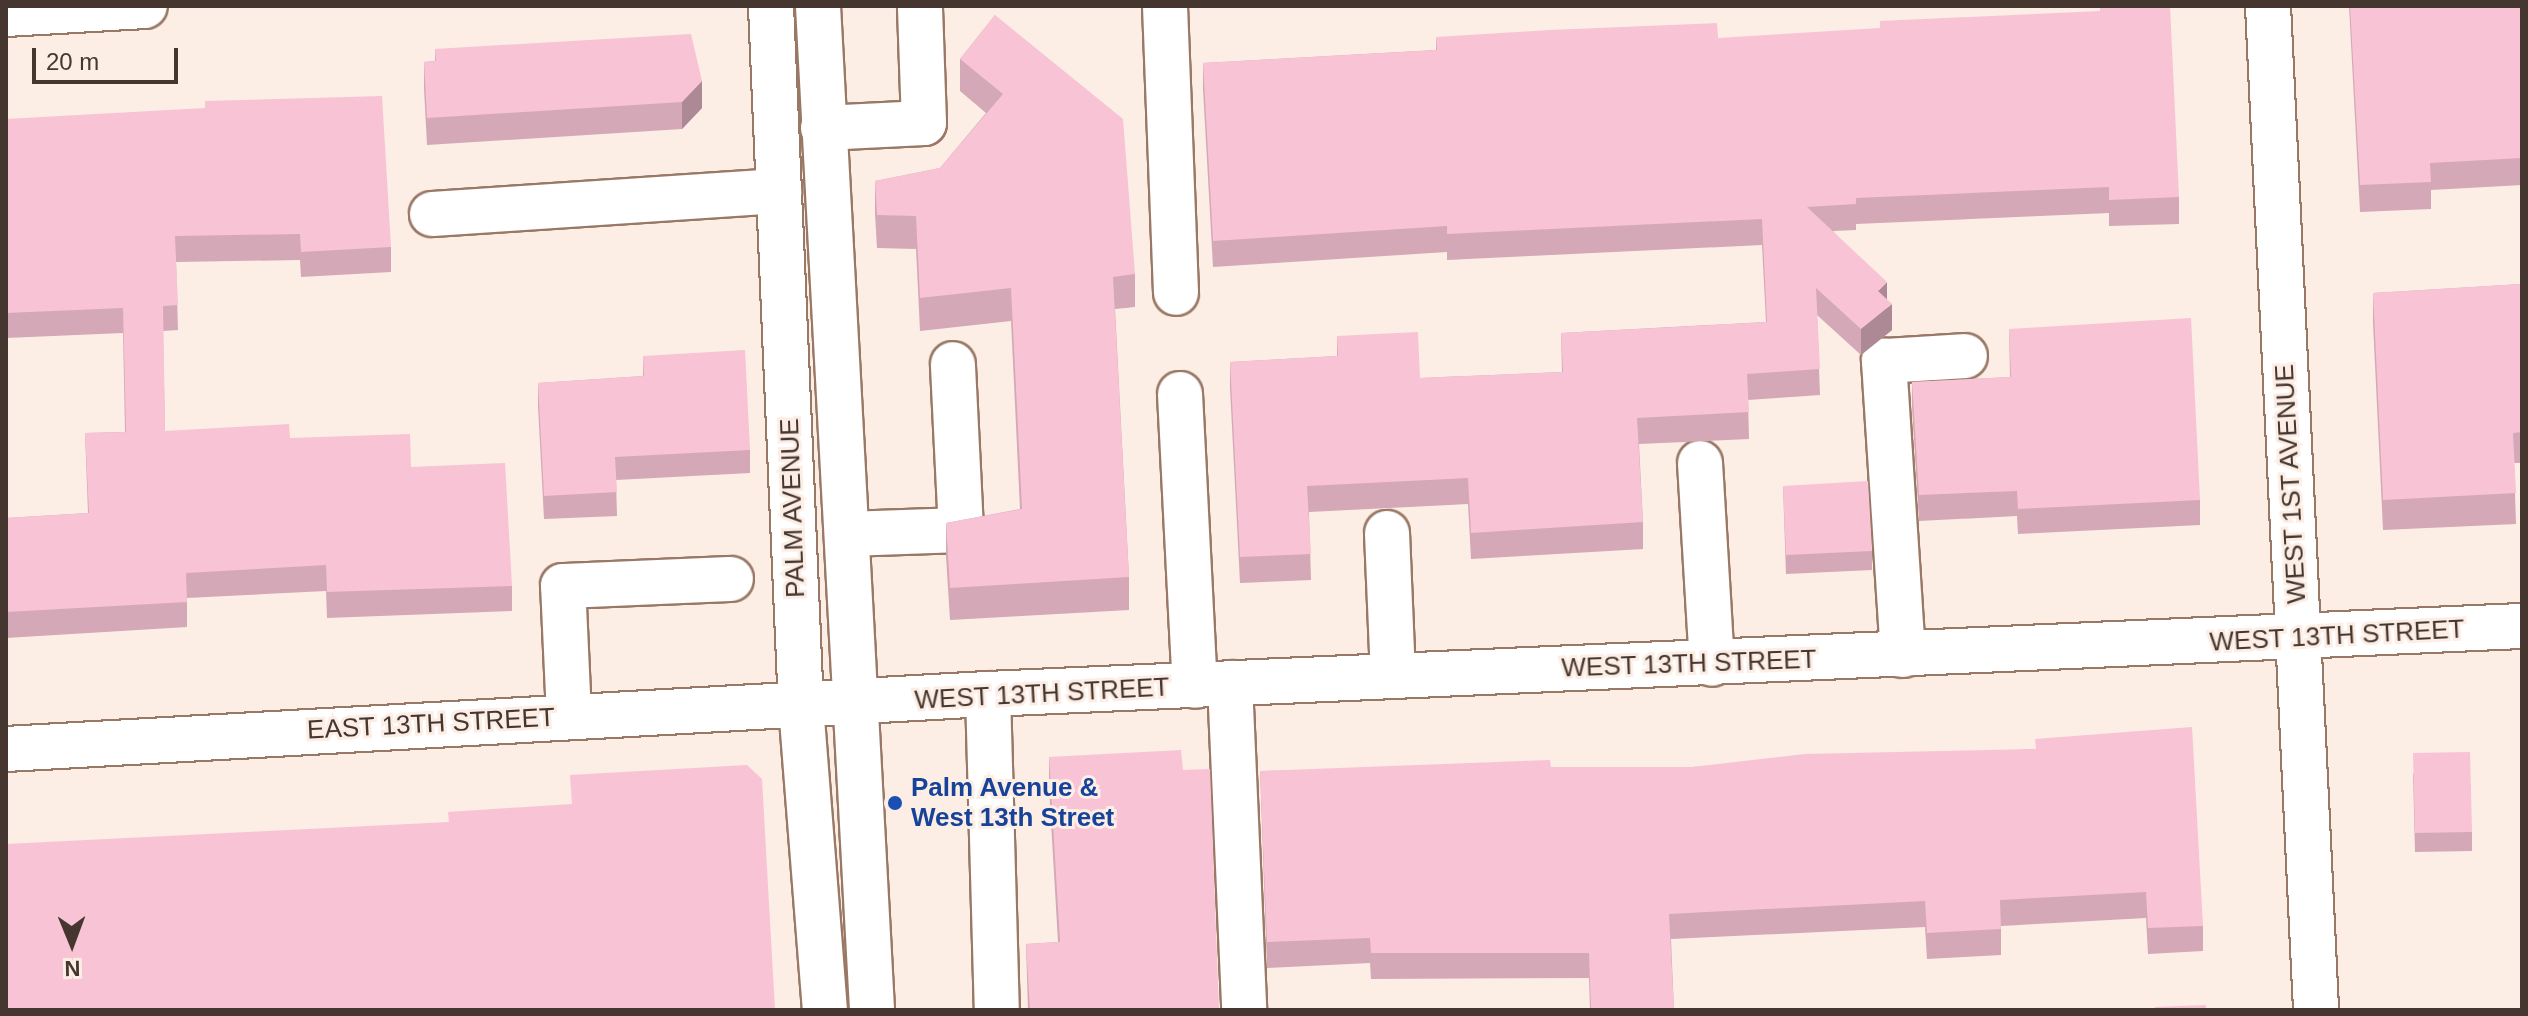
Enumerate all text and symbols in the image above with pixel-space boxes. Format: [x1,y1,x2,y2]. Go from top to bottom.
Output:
scale bar [36,32,182,82]
text: 20 m [46,48,99,75]
street label: WEST 1ST AVENUE [2269,362,2313,606]
street label: PALM AVENUE [774,417,812,599]
street label: WEST 13TH STREET [2209,614,2465,658]
street label: WEST 13TH STREET [1561,644,1817,684]
street label: WEST 13TH STREET [914,672,1170,716]
street label: EAST 13TH STREET [306,702,556,746]
place label: Palm Avenue & West 13th Street [911,772,1114,834]
marker: Palm Avenue & West 13th Street [886,794,904,812]
north arrow [32,904,112,984]
text: N [64,956,81,981]

